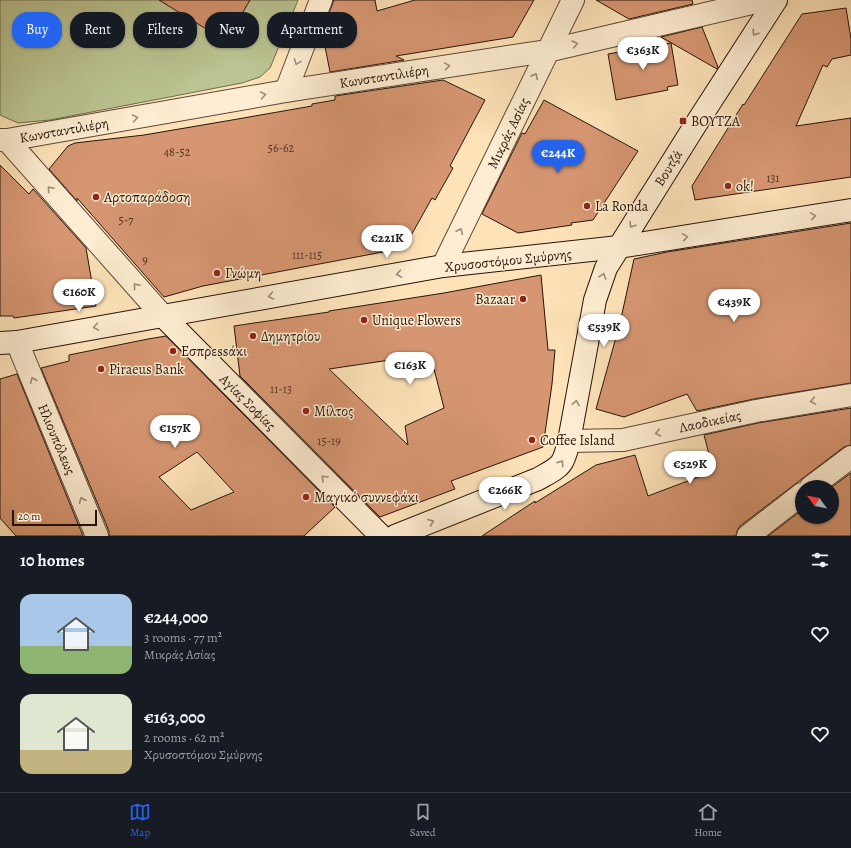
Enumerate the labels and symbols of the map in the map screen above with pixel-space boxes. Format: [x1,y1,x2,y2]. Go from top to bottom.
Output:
one-way arrow [752,29,759,36]
pin: €363K [615,37,671,71]
one-way arrow [572,41,578,49]
one-way arrow [294,59,302,66]
street label: Κωνσταντιλιέρη [338,60,430,93]
one-way arrow [444,62,450,71]
one-way arrow [530,73,538,81]
one-way arrow [260,91,266,100]
street label: Μικράς Ασίας [483,94,534,172]
place label: ΒΟΥΤΖΑ [691,112,741,131]
street label: Κωνσταντιλιέρη [18,113,110,148]
one-way arrow [132,114,138,122]
marker: ΒΟΥΤΖΑ [678,116,688,126]
house number: 56-62 [268,140,295,156]
pin: €244K [530,140,586,174]
house number: 48-52 [164,144,191,160]
street label: Βουτζά [650,146,687,190]
house number: 131 [766,170,780,186]
place label: ok! [736,177,754,196]
marker: ok! [723,181,733,191]
one-way arrow [48,186,55,194]
place label: Αρτοπαράδοση [103,188,191,207]
marker: Αρτοπαράδοση [91,192,101,202]
place label: La Ronda [595,197,649,216]
marker: La Ronda [582,201,592,211]
house number: 5-7 [119,212,134,228]
one-way arrow [810,212,816,221]
one-way arrow [630,221,637,228]
pin: €221K [359,225,415,259]
one-way arrow [455,228,463,236]
one-way arrow [682,233,688,242]
street label: Χρυσοστόμου Σμύρνης [444,244,573,277]
house number: 111-115 [292,247,322,263]
house number: 9 [142,252,148,268]
place label: Γνώμη [225,264,261,283]
marker: Γνώμη [212,268,222,278]
one-way arrow [396,269,402,278]
one-way arrow [599,272,607,279]
pin: €160K [51,279,107,313]
one-way arrow [134,283,141,291]
pin: €439K [706,289,762,323]
place label: Bazaar [475,290,516,309]
one-way arrow [268,292,274,300]
marker: Bazaar [518,294,528,304]
place label: Unique Flowers [372,311,461,330]
pin: €539K [576,314,632,348]
marker: Unique Flowers [359,315,369,325]
one-way arrow [93,323,99,331]
place label: Δημητρίου [261,327,320,346]
marker: Δημητρίου [248,331,258,341]
place label: Εσπρεssάκι [181,342,247,361]
marker: Εσπρεssάκι [168,346,178,356]
pin: €163K [382,352,438,386]
place label: Piraeus Bank [109,360,184,379]
marker: Piraeus Bank [96,364,106,374]
street label: Αγίας Σοφίας [215,369,280,435]
one-way arrow [29,376,37,383]
house number: 11-13 [270,381,292,397]
one-way arrow [809,396,816,405]
one-way arrow [572,400,580,406]
street label: Ηλιουπόλεως [33,401,80,478]
place label: Μίλτος [314,402,353,421]
marker: Μίλτος [301,406,311,416]
street label: Λαοδικείας [676,406,743,438]
pin: €157K [147,415,203,449]
one-way arrow [655,428,661,436]
place label: Coffee Island [540,431,615,450]
house number: 15-19 [317,433,341,449]
marker: Coffee Island [527,435,537,445]
pin: €529K [662,451,718,485]
one-way arrow [556,460,563,467]
one-way arrow [321,475,329,483]
pin: €266K [477,477,533,511]
north arrow [795,480,839,524]
place label: Μαγικό συννεφάκι [314,488,419,507]
marker: Μαγικό συννεφάκι [301,492,311,502]
one-way arrow [79,497,87,504]
scale bar [12,508,97,527]
one-way arrow [428,518,435,526]

